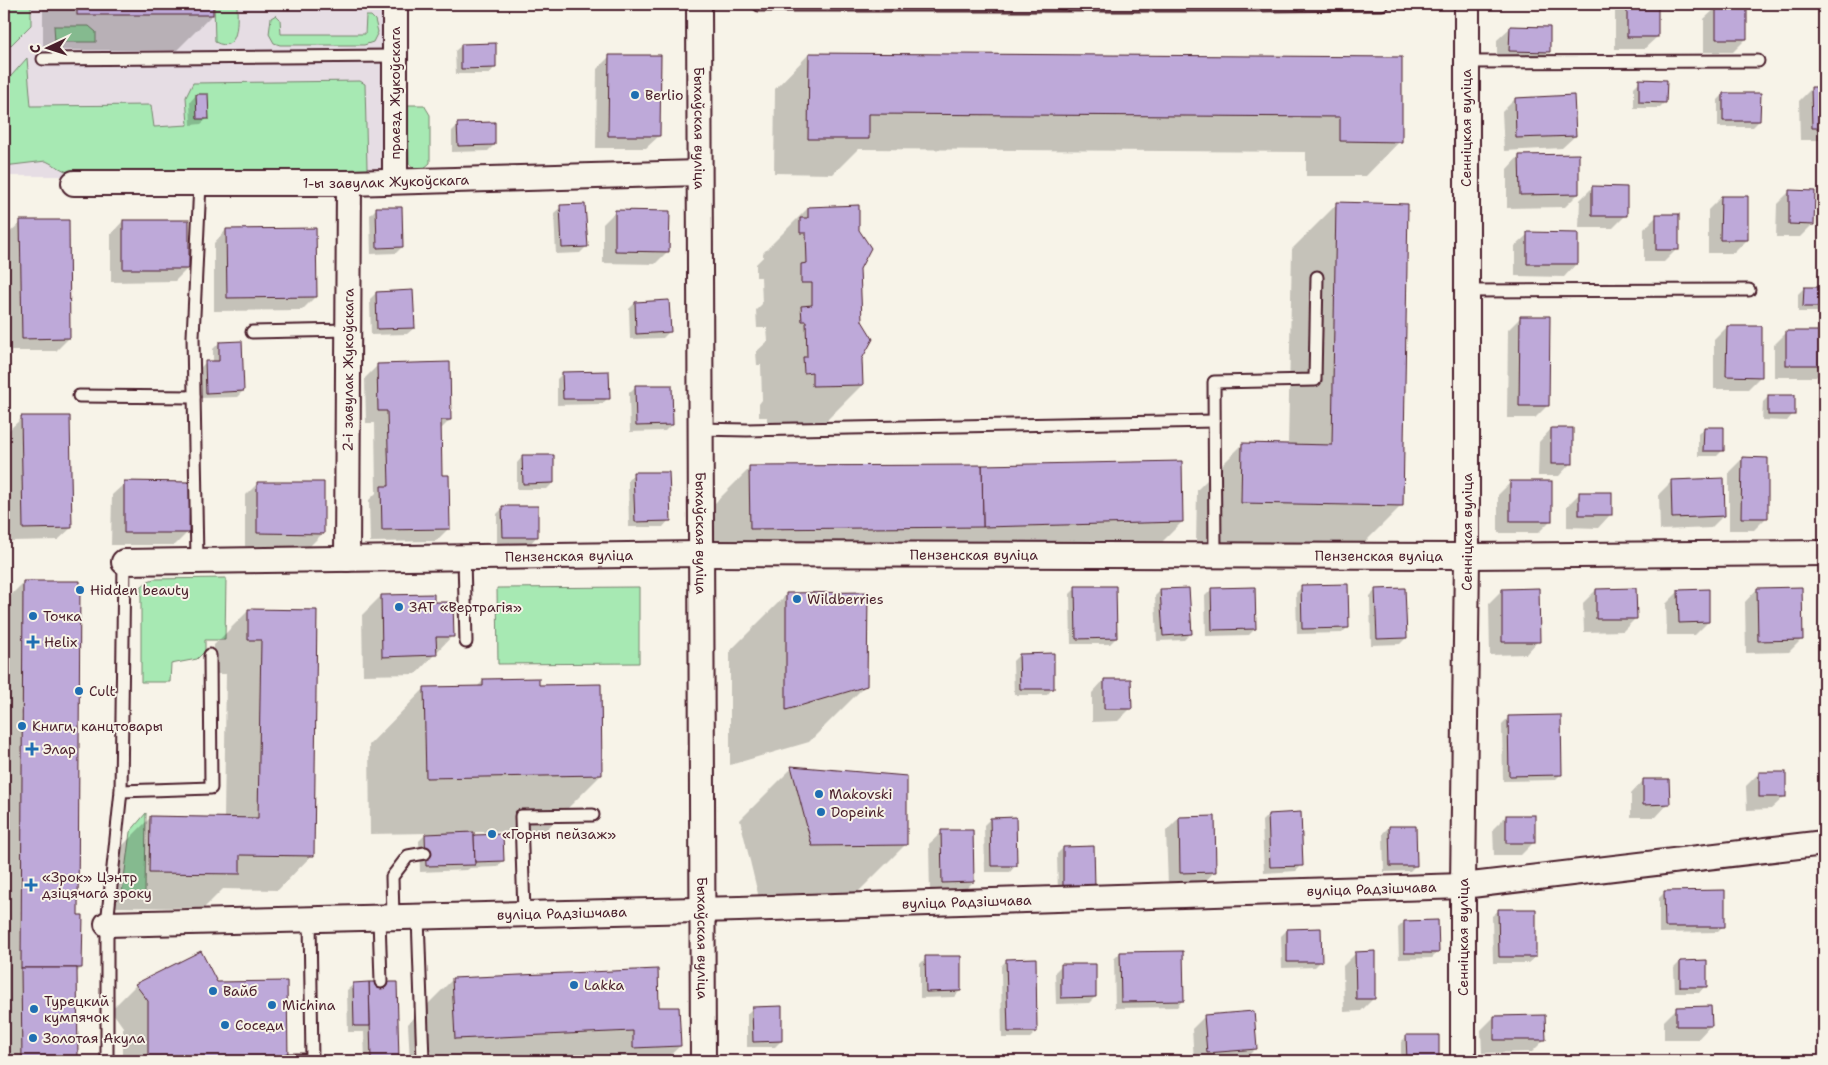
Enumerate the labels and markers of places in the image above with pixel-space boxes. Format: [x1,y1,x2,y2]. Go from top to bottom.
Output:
place label: Berlio [645,86,683,104]
marker: Berlio [629,89,641,101]
place label: Hidden beauty [90,581,189,599]
marker: Hidden beauty [74,584,86,596]
place label: Wildberries [807,590,884,608]
marker: Wildberries [791,593,803,605]
place label: ЗАТ «Вертрагія» [409,598,522,616]
marker: ЗАТ «Вертрагія» [393,601,405,613]
place label: Точка [43,607,82,625]
marker: Точка [27,610,39,622]
place label: Helix [44,633,77,651]
marker: Helix [26,635,40,649]
place label: Cult [89,682,116,700]
marker: Cult [73,685,85,697]
place label: Книги, канцтовары [32,717,163,735]
marker: Книги, канцтовары [16,720,28,732]
place label: Элар [43,740,76,758]
marker: Элар [25,742,39,756]
place label: Makovski [829,785,893,803]
marker: Makovski [813,788,825,800]
place label: Dopeink [831,803,885,821]
marker: Dopeink [815,806,827,818]
place label: «Горны пейзаж» [502,825,616,843]
marker: «Горны пейзаж» [486,828,498,840]
place label: «Зрок» Цэнтр дзіцячага зроку [42,868,152,902]
marker: «Зрок» Цэнтр дзіцячага зроку [24,878,38,892]
place label: Lakka [584,976,625,994]
marker: Lakka [568,979,580,991]
place label: Вайб [223,982,257,1000]
marker: Вайб [207,985,219,997]
place label: Турецкий кумпячок [44,992,110,1026]
place label: Michina [282,996,336,1014]
marker: Michina [266,999,278,1011]
marker: Турецкий кумпячок [28,1003,40,1015]
place label: Соседи [235,1016,284,1034]
marker: Соседи [219,1019,231,1031]
place label: Золотая Акула [43,1029,146,1047]
marker: Золотая Акула [27,1032,39,1044]

